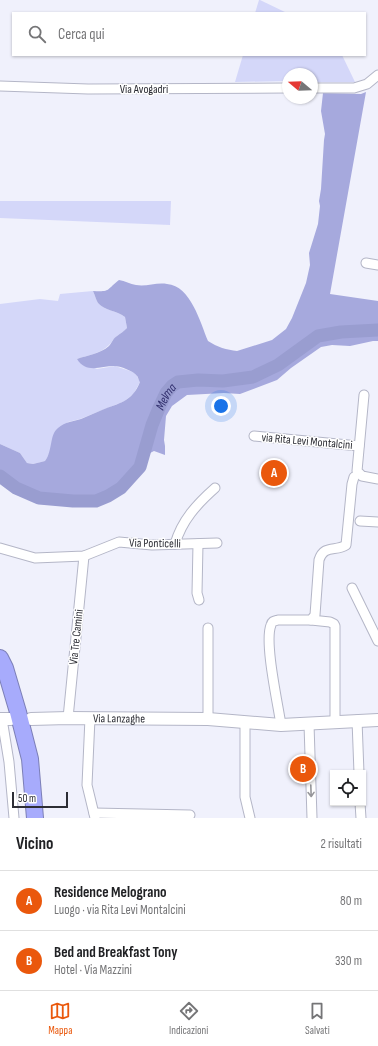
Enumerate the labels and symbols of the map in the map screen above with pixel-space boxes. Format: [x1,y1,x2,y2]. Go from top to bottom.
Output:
north arrow [282,68,318,104]
street label: Via Avogadri [120,82,168,97]
water label: Melma [152,380,180,413]
your location [211,396,231,416]
street label: via Rita Levi Montalcini [261,430,353,453]
pin: A [261,458,287,488]
street label: Via Ponticelli [129,536,181,551]
street label: Via Tre Camini [66,609,87,666]
street label: Via Lanzaghe [93,711,145,727]
pin: B [290,754,316,784]
one-way arrow [307,784,315,797]
scale bar [12,790,68,809]

